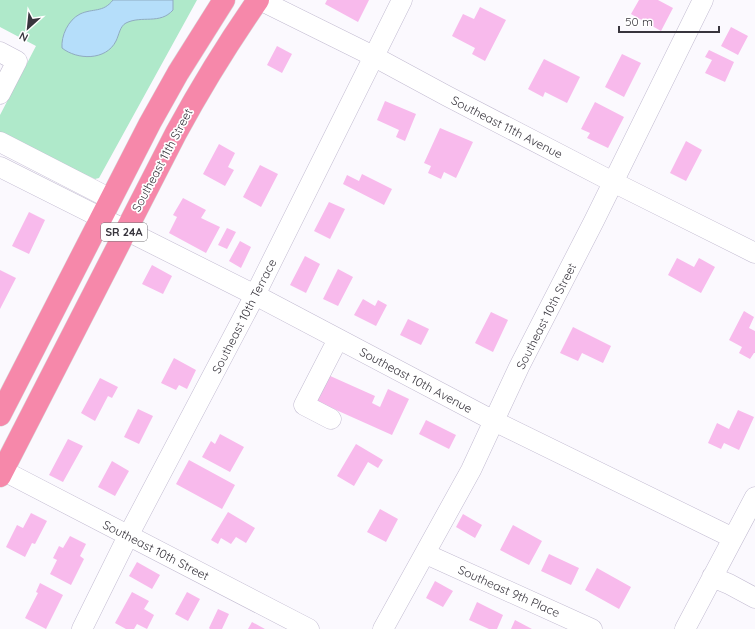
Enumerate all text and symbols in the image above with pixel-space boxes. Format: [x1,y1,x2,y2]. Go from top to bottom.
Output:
north arrow [8,8,48,48]
scale bar [619,8,719,34]
text: 50 m [625,14,653,29]
text: N [17,29,30,45]
street label: Southeast 11th Avenue [449,92,565,162]
street label: Southeast 11th Street [128,106,196,214]
road number: SR 24A [101,223,147,241]
street label: Southeast 10th Terrace [209,256,279,376]
street label: Southeast 10th Street [513,260,579,372]
street label: Southeast 10th Avenue [357,344,475,416]
street label: Southeast 10th Street [100,517,212,583]
street label: Southeast 9th Place [456,562,562,620]

